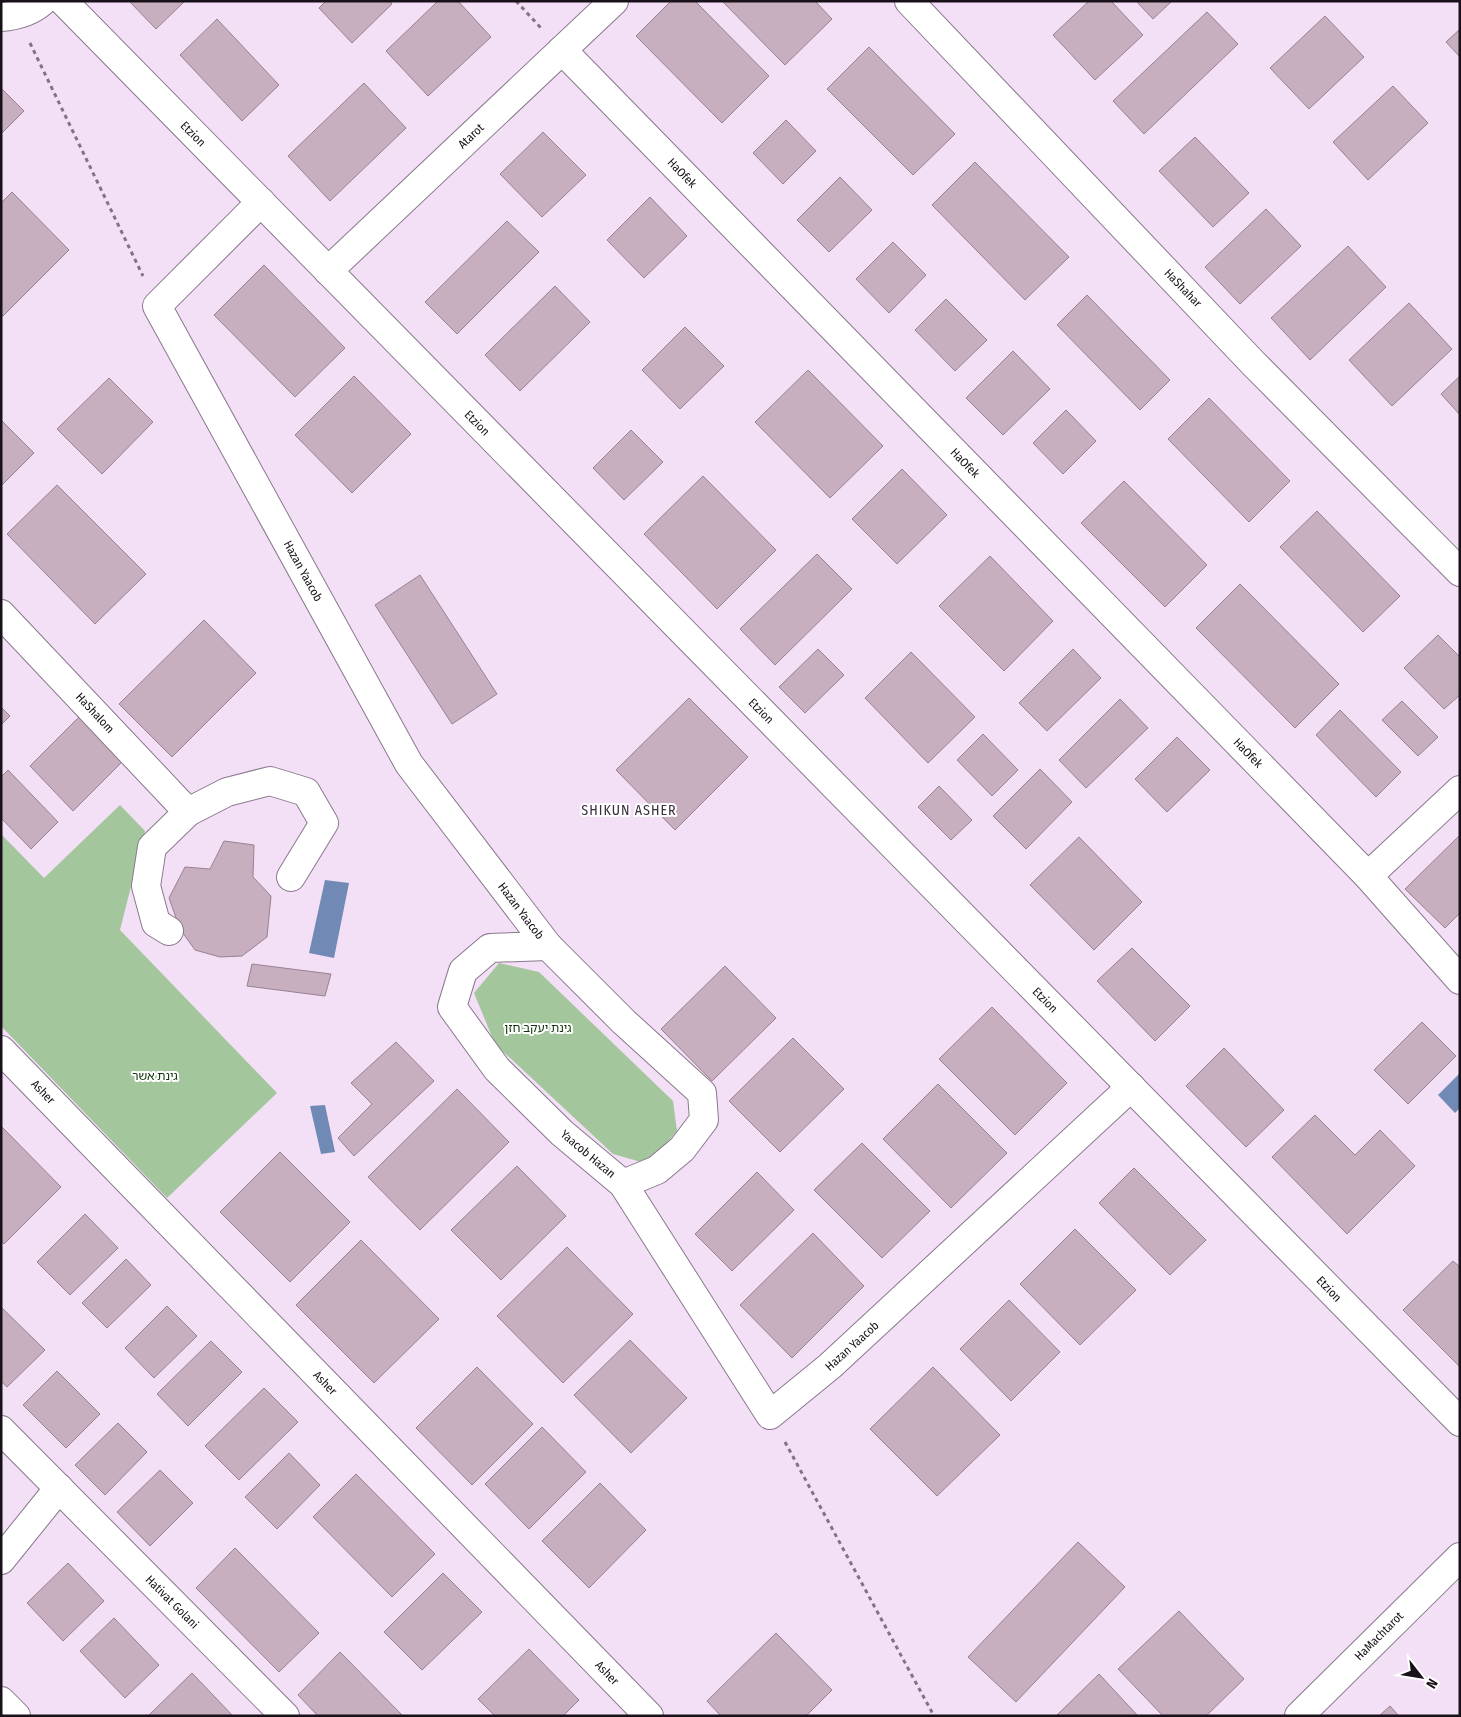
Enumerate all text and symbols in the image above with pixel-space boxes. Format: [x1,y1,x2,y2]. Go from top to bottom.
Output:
street label: Etzion [178,119,208,149]
street label: Atarot [455,121,487,151]
street label: HaOfek [665,155,700,191]
street label: HaShahar [1161,266,1205,311]
street label: Etzion [462,408,492,438]
street label: HaOfek [948,445,983,481]
street label: Hazan Yaacob [281,538,325,604]
street label: HaShalom [73,690,117,736]
street label: Etzion [746,696,776,726]
street label: HaOfek [1231,735,1266,771]
district label: SHIKUN ASHER [581,802,677,819]
street label: Hazan Yaacob [495,880,547,942]
street label: Etzion [1030,985,1060,1015]
park label: גינת יעקב חזן [505,1021,572,1035]
park label: גינת אשר [132,1069,178,1083]
street label: Asher [28,1077,58,1107]
street label: Yaacob Hazan [558,1127,618,1181]
street label: Etzion [1314,1273,1344,1305]
street label: Hazan Yaacob [822,1318,882,1374]
street label: Asher [310,1368,340,1398]
street label: Hativat Golani [143,1573,201,1631]
street label: HaMachtarot [1352,1609,1406,1663]
north arrow [1396,1652,1446,1702]
street label: Asher [592,1658,622,1688]
text: N [1422,1675,1441,1691]

